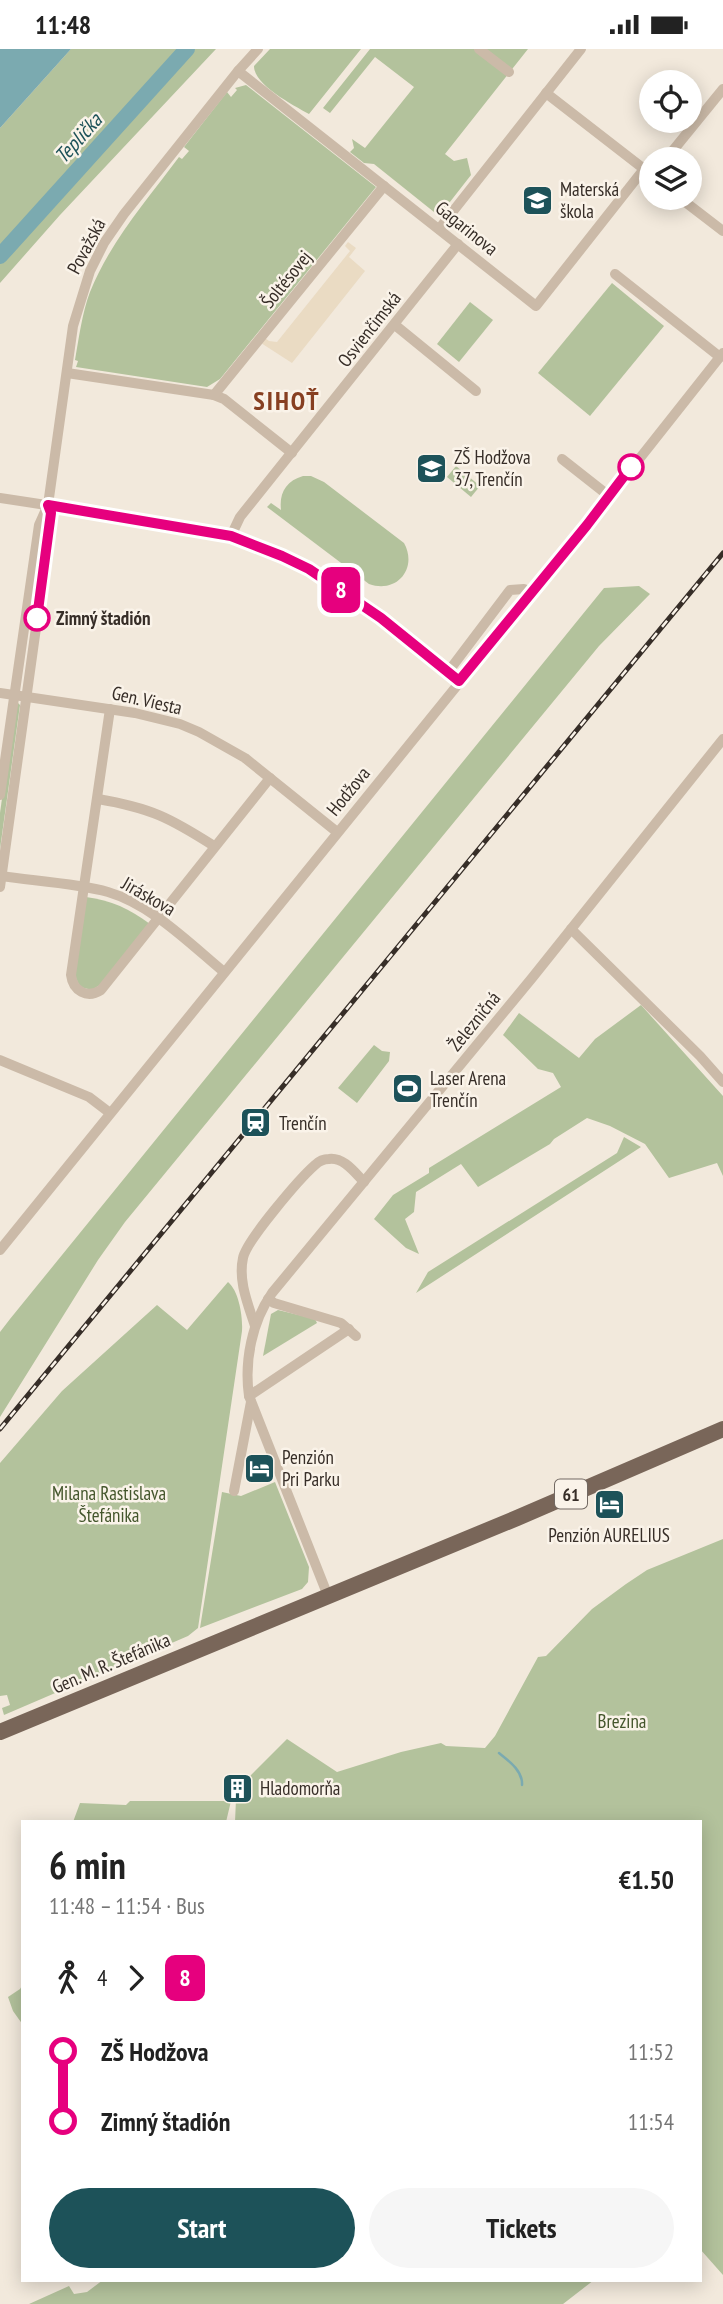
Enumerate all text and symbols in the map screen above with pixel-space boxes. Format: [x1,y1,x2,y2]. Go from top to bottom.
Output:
text: 11:48 [35,8,91,41]
map controls [639,70,702,210]
button: locate [639,70,702,133]
water label: Teplička [48,106,109,169]
button: layers [639,147,702,210]
place label: Materská škola [560,177,619,223]
school or university icon: Materská škola [520,183,554,217]
street label: Gagarinova [431,196,503,260]
street label: Považská [61,214,111,278]
street label: Šoltésovej [255,245,317,313]
street label: Osvienčimská [332,286,406,372]
district label: SIHOŤ [253,384,321,417]
place label: ZŠ Hodžova 37, Trenčín [454,445,531,491]
school or university icon: ZŠ Hodžova 37, Trenčín [414,451,448,485]
unlabelled marker [618,454,644,480]
line badge: 8 [318,567,364,613]
text: 8 [335,574,347,605]
marker: Zimný štadión [24,605,50,631]
place label: Zimný štadión [56,606,151,630]
street label: Gen. Viesta [110,680,184,720]
street label: Hodžova [321,762,375,820]
street label: Jiráskova [117,871,180,921]
street label: Železničná [443,986,505,1056]
place label: Laser Arena Trenčín [430,1066,506,1112]
sports icon: Laser Arena Trenčín [390,1072,424,1106]
station icon: Trenčín [239,1106,273,1140]
place label: Trenčín [279,1111,327,1135]
place label: Penzión Pri Parku [282,1445,340,1491]
hotel icon: Penzión Pri Parku [242,1451,276,1485]
road number: 61 [555,1479,587,1509]
park label: Milana Rastislava Štefánika [52,1481,166,1527]
hotel icon: Penzión AURELIUS [592,1487,626,1521]
place label: Penzión AURELIUS [548,1523,670,1547]
street label: Gen. M. R. Štefánika [48,1627,174,1699]
park label: Brezina [598,1709,646,1733]
building icon: Hladomorňa [220,1771,254,1805]
place label: Hladomorňa [260,1776,340,1800]
text: 6 min [49,1840,126,1889]
text: €1.50 [619,1863,674,1896]
text: 11:48 – 11:54 · Bus [49,1891,205,1920]
icon: walk [49,1959,87,1997]
icon: forward [117,1959,155,1997]
text: 8 [179,1962,191,1993]
text: 4 [97,1963,107,1992]
text: ZŠ Hodžova [101,2035,209,2068]
text: 11:52 [628,2037,674,2066]
text: Zimný štadión [101,2105,230,2138]
text: 11:54 [628,2107,674,2136]
button: Start [49,2188,355,2268]
button: Tickets [369,2188,674,2268]

